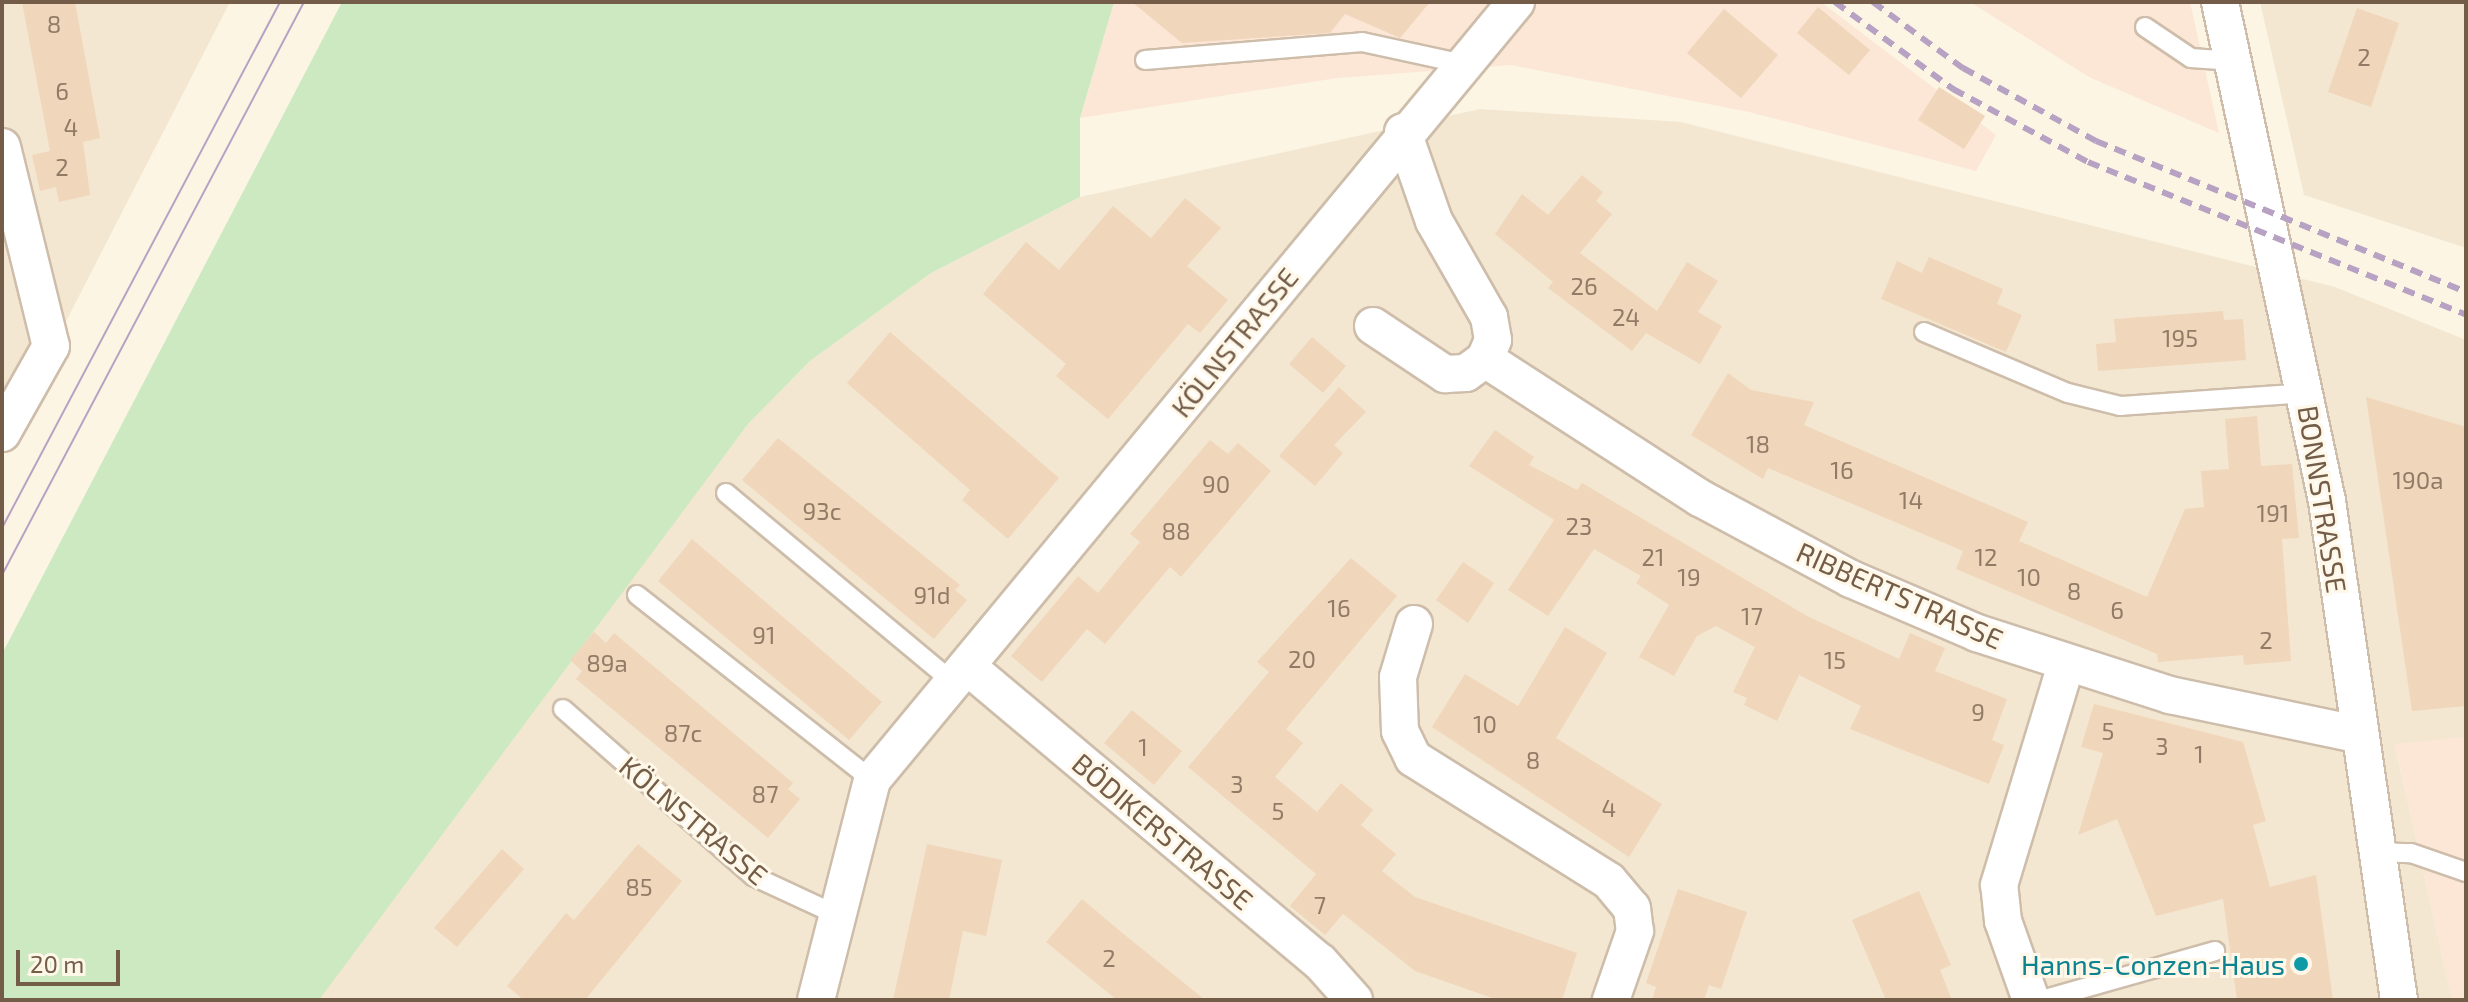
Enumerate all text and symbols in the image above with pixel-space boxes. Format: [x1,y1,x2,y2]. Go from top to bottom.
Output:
house number: 8 [47,10,61,38]
house number: 2 [2357,43,2371,71]
house number: 6 [55,77,69,105]
house number: 4 [64,113,78,141]
house number: 2 [55,153,69,181]
street label: KÖLNSTRASSE [1164,261,1304,423]
house number: 26 [1570,272,1598,300]
house number: 24 [1612,303,1640,331]
house number: 195 [2162,324,2198,352]
street label: BONNSTRASSE [2292,403,2354,595]
house number: 18 [1746,430,1770,458]
house number: 16 [1830,456,1854,484]
house number: 190a [2393,466,2443,494]
house number: 90 [1202,470,1230,498]
house number: 14 [1899,486,1923,514]
house number: 93c [803,497,841,525]
house number: 191 [2257,499,2289,527]
house number: 23 [1566,512,1592,540]
house number: 88 [1161,517,1191,545]
street label: RIBBERTSTRASSE [1792,534,2008,656]
house number: 21 [1641,543,1665,571]
house number: 12 [1974,543,1998,571]
house number: 19 [1677,563,1701,591]
house number: 10 [2017,563,2041,591]
house number: 8 [2067,577,2081,605]
house number: 91d [913,581,951,609]
house number: 16 [1327,594,1351,622]
house number: 6 [2110,596,2124,624]
house number: 17 [1741,602,1763,630]
house number: 91 [752,621,776,649]
house number: 2 [2259,626,2273,654]
house number: 20 [1288,645,1316,673]
house number: 15 [1824,646,1846,674]
house number: 89a [586,649,628,677]
house number: 9 [1971,698,1985,726]
house number: 10 [1473,710,1497,738]
house number: 5 [2102,717,2114,745]
house number: 87c [664,719,702,747]
house number: 3 [2155,732,2169,760]
house number: 1 [1138,733,1148,761]
house number: 1 [2194,740,2204,768]
street label: BÖDIKERSTRASSE [1066,746,1260,916]
house number: 8 [1526,746,1540,774]
street label: KÖLNSTRASSE [613,748,775,892]
house number: 3 [1230,770,1244,798]
house number: 87 [752,780,778,808]
house number: 4 [1602,794,1616,822]
house number: 5 [1272,797,1284,825]
house number: 85 [625,873,653,901]
house number: 7 [1314,891,1326,919]
scale bar [20,934,124,984]
house number: 2 [1102,944,1116,972]
place label: Hanns-Conzen-Haus [2021,947,2285,981]
text: 20 m [30,949,84,978]
marker: Hanns-Conzen-Haus [2292,955,2310,973]

